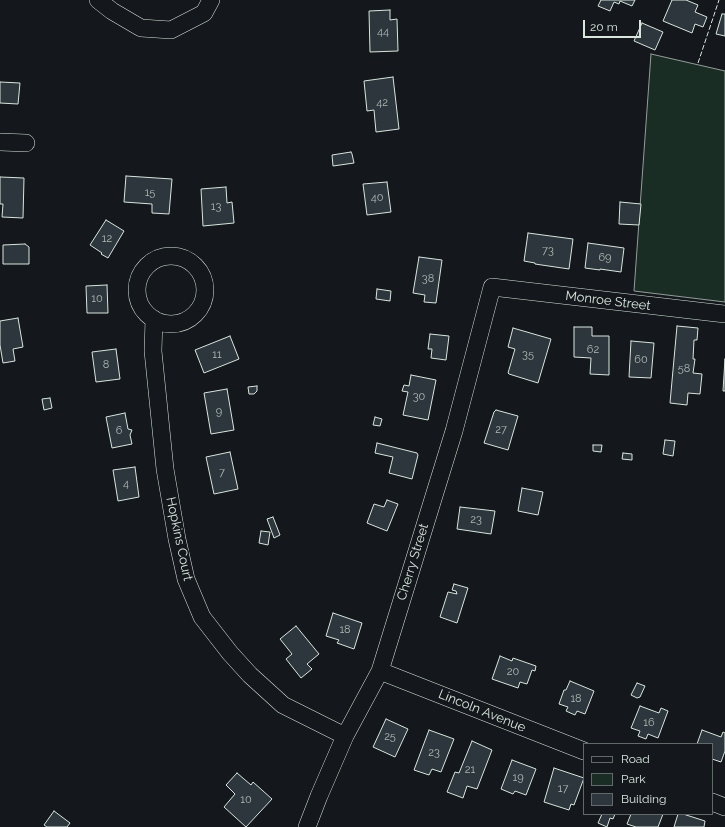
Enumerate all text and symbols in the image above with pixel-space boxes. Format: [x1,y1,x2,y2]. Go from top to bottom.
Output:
scale bar [585,12,643,38]
text: 20 m [590,20,618,34]
house number: 44 [377,25,389,39]
house number: 42 [376,96,388,110]
house number: 15 [145,186,155,200]
house number: 40 [371,191,383,205]
house number: 13 [211,200,221,214]
house number: 12 [102,232,112,246]
house number: 73 [542,244,554,258]
house number: 69 [598,251,612,265]
house number: 38 [422,272,434,286]
street label: Monroe Street [565,288,651,314]
house number: 10 [91,292,103,306]
house number: 62 [587,343,599,357]
house number: 11 [212,348,222,362]
house number: 35 [522,348,534,362]
house number: 60 [634,353,648,367]
house number: 8 [103,358,109,372]
house number: 58 [678,362,690,376]
house number: 30 [413,390,425,404]
house number: 9 [216,405,222,419]
house number: 27 [495,423,507,437]
house number: 6 [116,424,122,438]
house number: 7 [219,466,225,480]
house number: 4 [123,477,129,491]
street label: Hopkins Court [162,496,196,582]
house number: 23 [470,513,482,527]
street label: Cherry Street [394,522,432,602]
house number: 18 [339,623,351,637]
house number: 20 [507,665,519,679]
street label: Lincoln Avenue [436,686,528,736]
house number: 18 [570,692,582,706]
house number: 16 [643,716,655,730]
house number: 25 [384,730,396,744]
legend [583,743,713,815]
house number: 23 [428,746,440,760]
text: Road [621,752,650,766]
house number: 21 [465,763,475,777]
house number: 19 [512,771,524,785]
text: Park [621,772,646,786]
house number: 17 [558,782,568,796]
text: Building [621,792,667,806]
house number: 10 [240,793,252,807]

